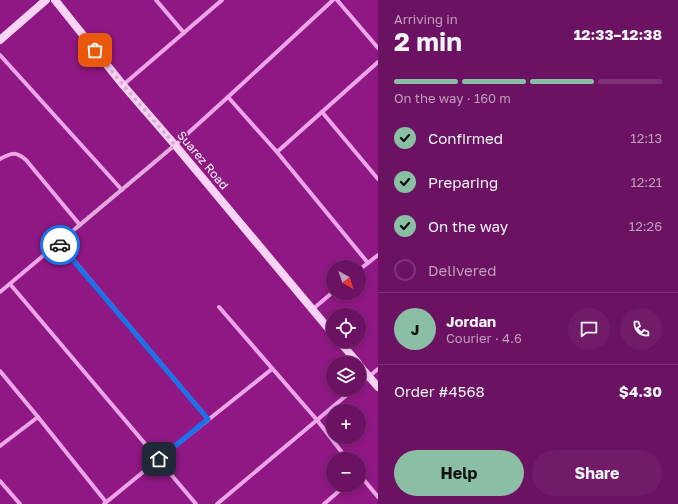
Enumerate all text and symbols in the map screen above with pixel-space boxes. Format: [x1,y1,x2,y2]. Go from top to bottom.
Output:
text: Arriving in [394,11,458,27]
text: 12:33–12:38 [574,25,662,43]
text: 2 min [394,26,462,57]
pin [78,33,112,67]
icon: bag [84,39,106,61]
text: On the way · 160 m [394,90,511,106]
icon: check [394,127,416,149]
street label: Suarez Road [174,128,232,192]
text: Confirmed [428,129,503,147]
text: 12:13 [630,130,662,146]
icon: check [394,171,416,193]
text: Preparing [428,173,498,191]
text: 12:21 [630,174,662,190]
icon: check [394,215,416,237]
text: On the way [428,217,508,235]
text: 12:26 [629,218,662,234]
courier [40,225,80,265]
icon: car [49,234,71,256]
north arrow [326,260,366,300]
map controls [326,260,366,492]
text: Delivered [428,261,496,279]
button: locate [326,308,366,348]
button: chat [568,308,610,350]
button: phone [620,308,662,350]
text: Jordan [446,312,496,330]
text: J [411,320,419,338]
text: Courier · 4.6 [446,330,522,346]
button: layers [326,356,366,396]
text: Order #4568 [394,382,485,400]
text: $4.30 [619,382,662,400]
button: + [326,404,366,444]
pin [142,442,176,476]
icon: home [148,448,170,470]
button: Help [394,450,524,496]
button: Share [532,450,662,496]
button: − [326,452,366,492]

